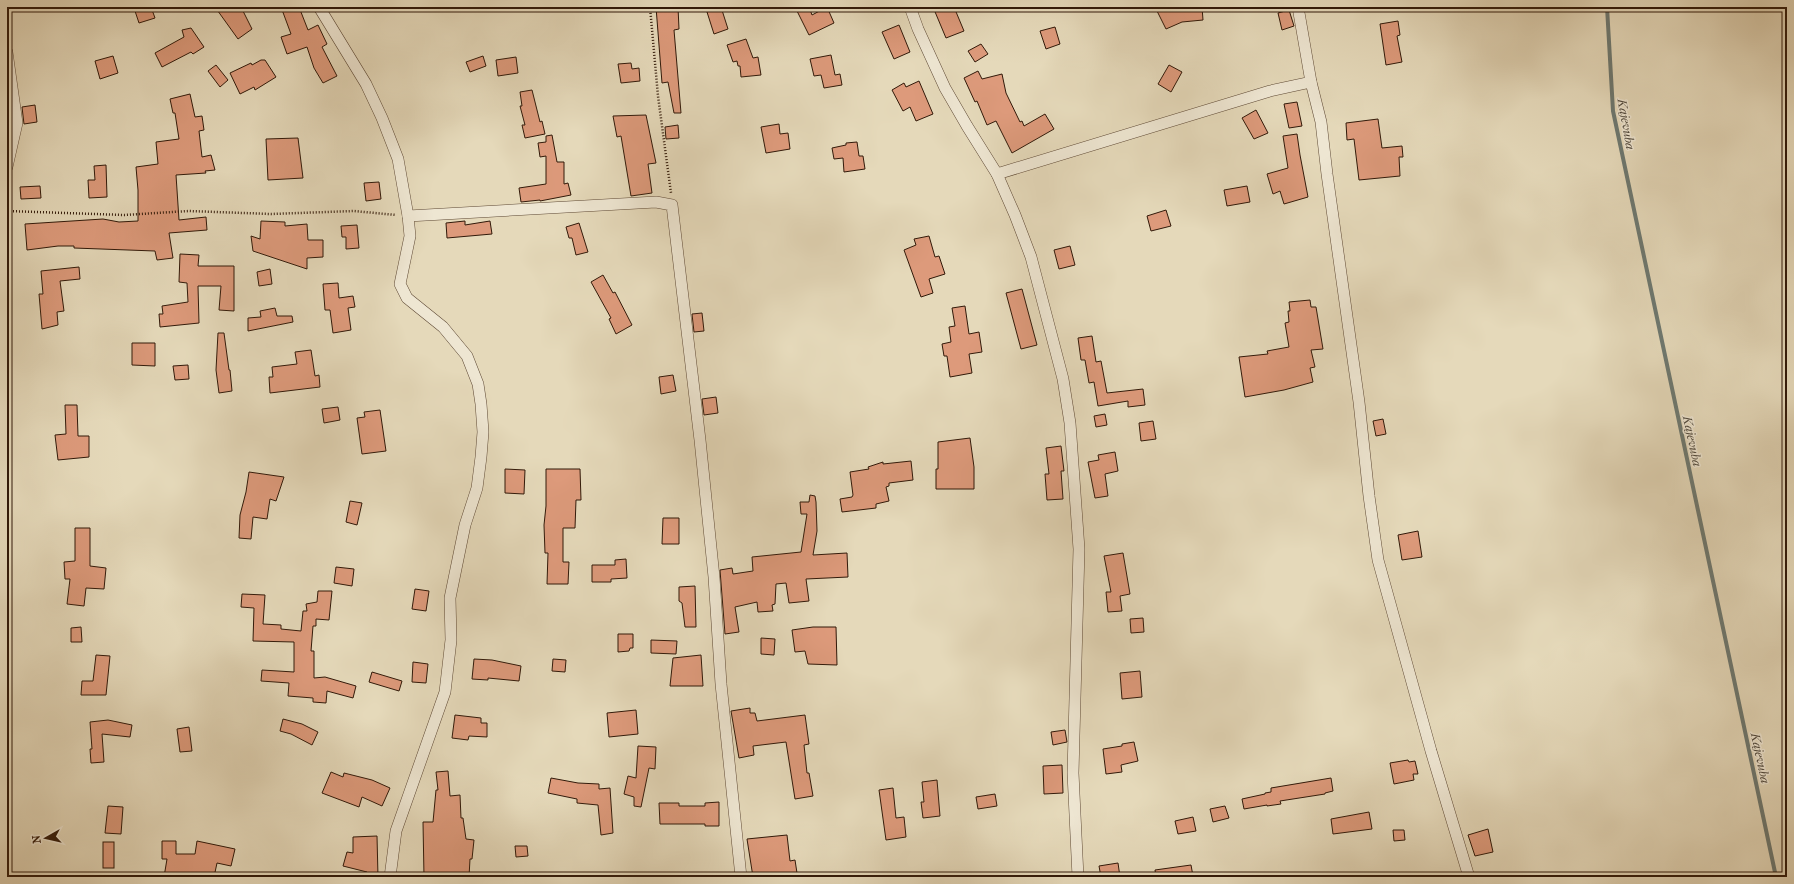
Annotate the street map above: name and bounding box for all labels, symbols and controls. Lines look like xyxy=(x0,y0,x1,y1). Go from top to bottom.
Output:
water label: Kajevuba xyxy=(1614,96,1638,151)
water label: Kajevuba xyxy=(1680,413,1705,468)
water label: Kajevuba xyxy=(1748,730,1773,785)
north arrow xyxy=(26,818,66,858)
text: N xyxy=(29,834,44,844)

